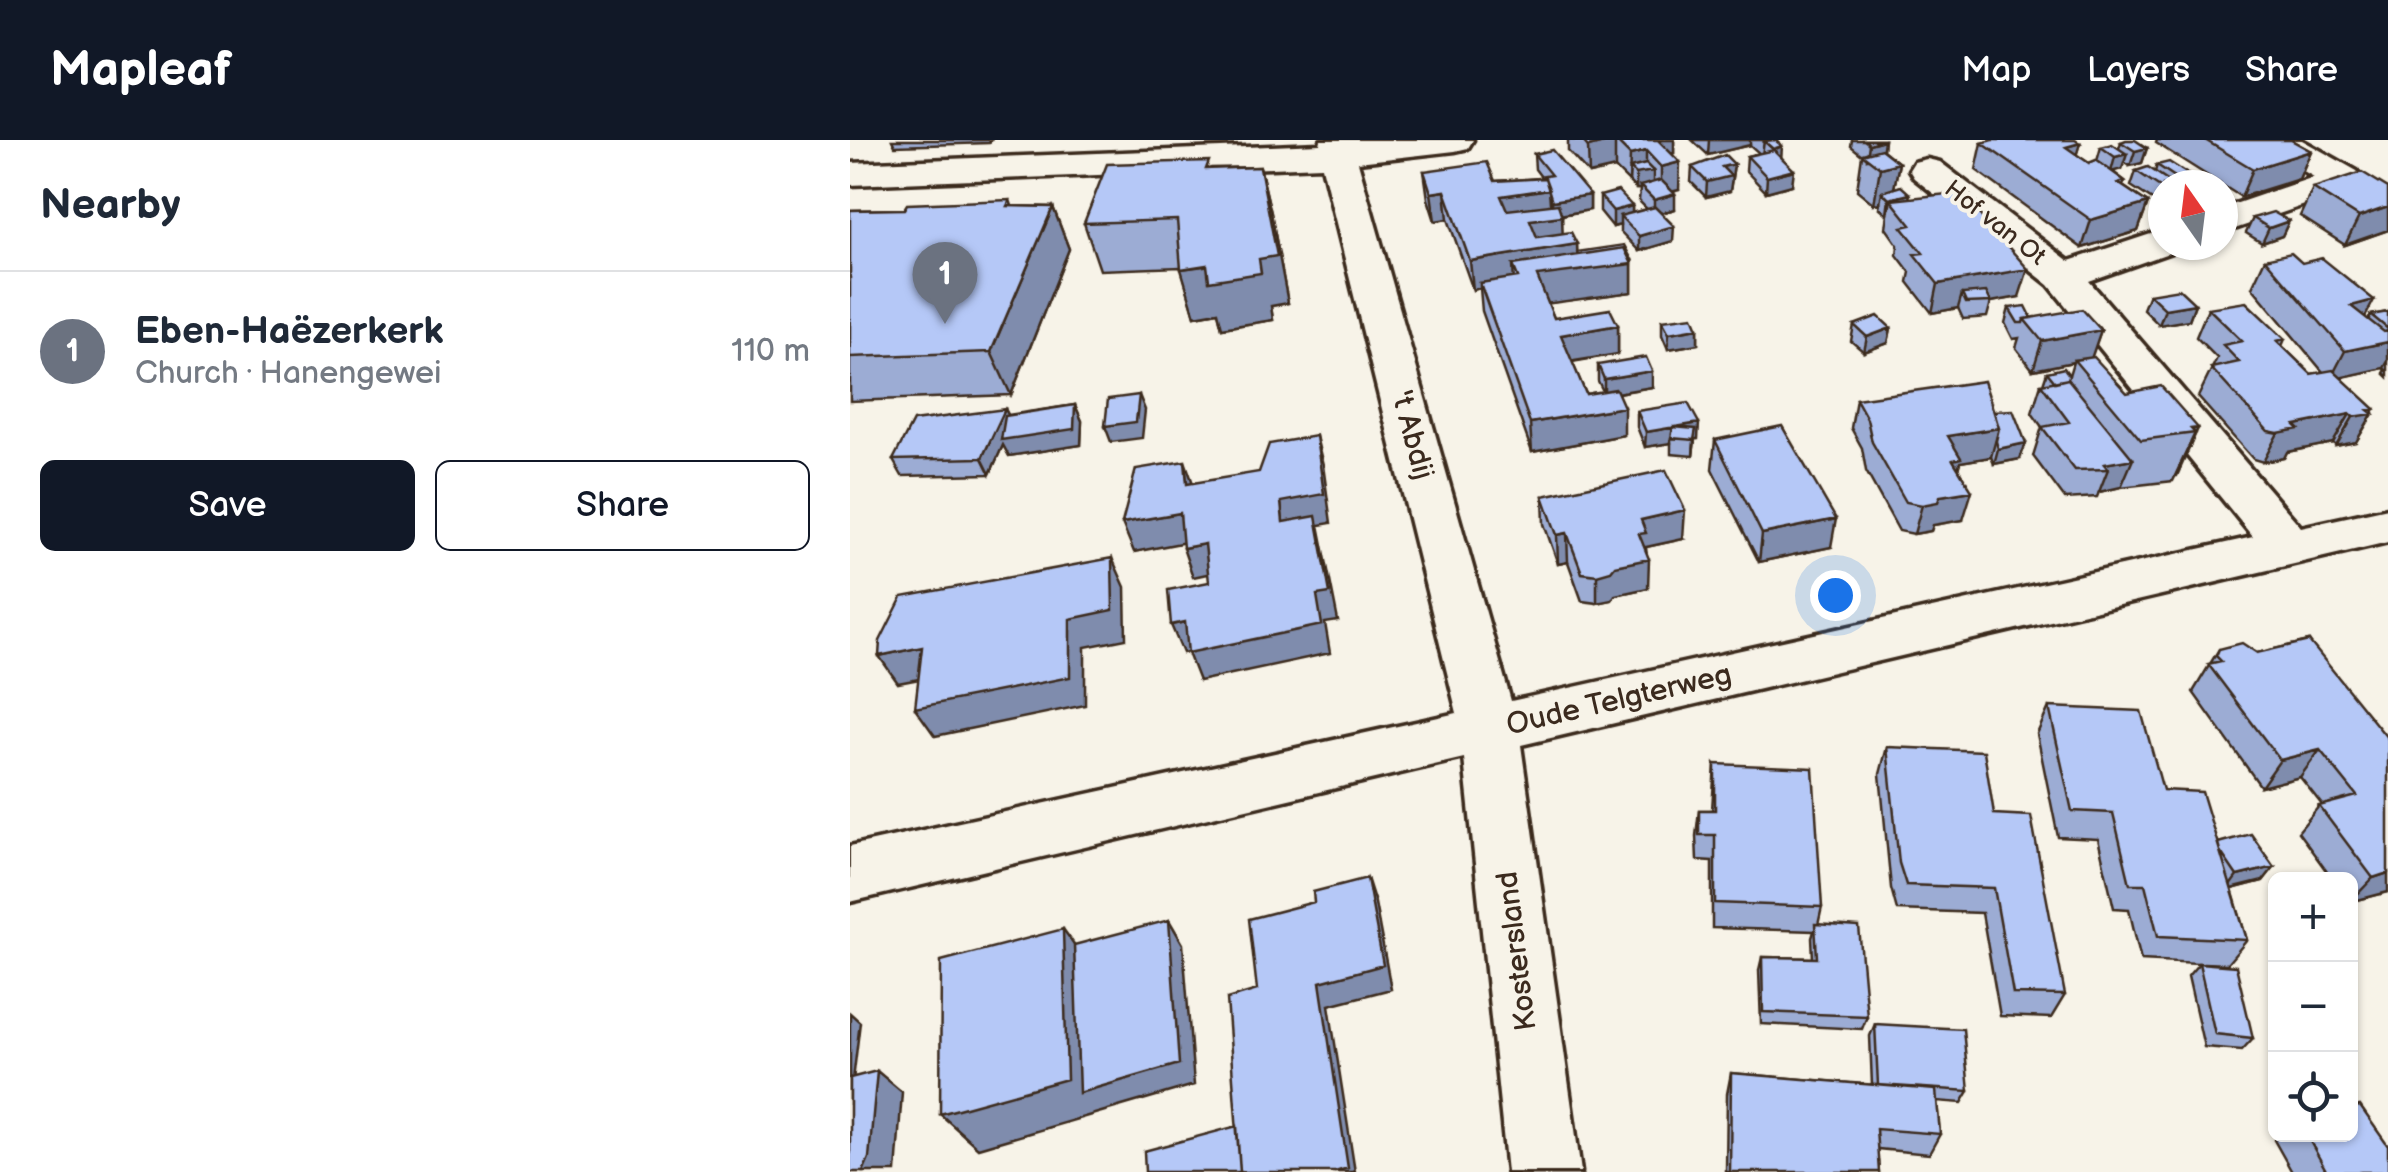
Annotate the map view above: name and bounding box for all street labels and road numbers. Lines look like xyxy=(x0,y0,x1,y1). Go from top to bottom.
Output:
street label: Hof van Ot xyxy=(1938,174,2052,272)
street label: 't Abdij xyxy=(1383,387,1441,483)
street label: Oude Telgterweg xyxy=(1503,657,1735,743)
street label: Kostersland xyxy=(1489,869,1545,1033)

